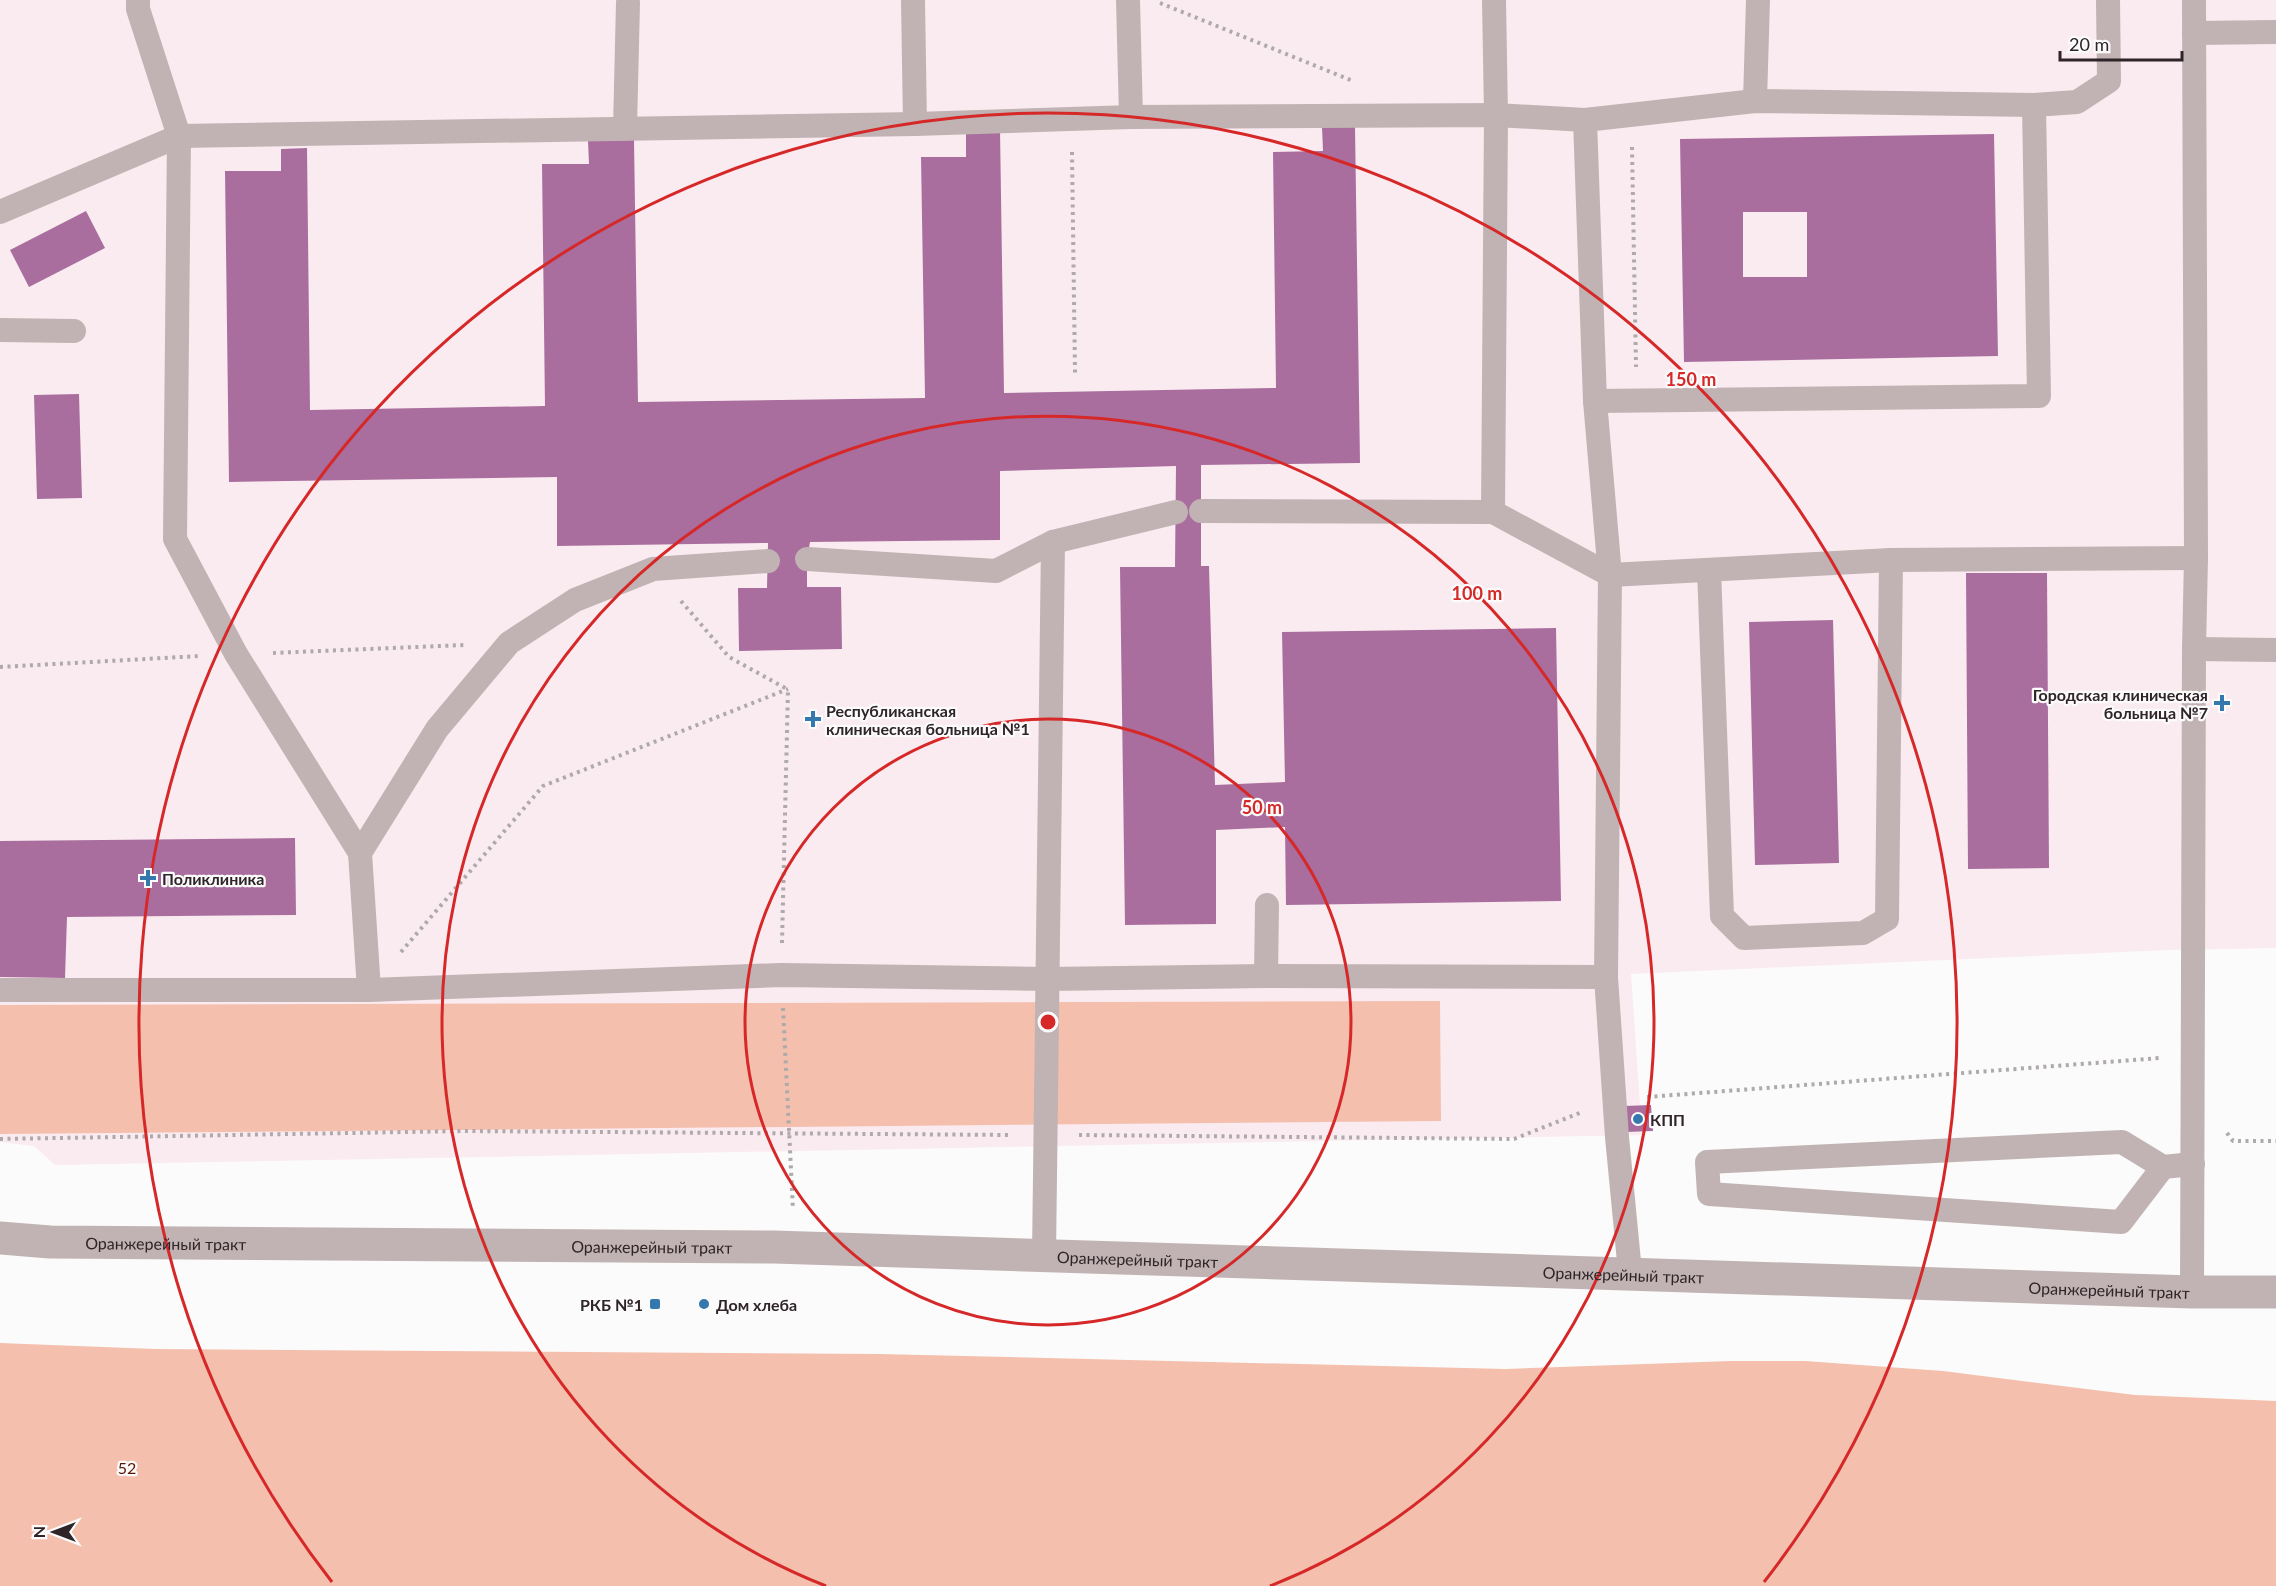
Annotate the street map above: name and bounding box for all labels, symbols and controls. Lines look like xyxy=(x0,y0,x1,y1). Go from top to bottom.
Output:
scale bar xyxy=(2060,24,2182,62)
text: 20 m xyxy=(2069,33,2109,55)
text: 150 m xyxy=(1666,368,1716,390)
text: 100 m xyxy=(1452,582,1502,604)
place label: Городская клиническая больница №7 xyxy=(2033,685,2208,722)
marker: Городская клиническая больница №7 xyxy=(2213,694,2231,712)
place label: Республиканская клиническая больница №1 xyxy=(826,701,1030,738)
marker: Республиканская клиническая больница №1 xyxy=(804,710,822,728)
text: 50 m xyxy=(1242,796,1282,818)
marker: Поликлиника xyxy=(139,869,157,887)
place label: Поликлиника xyxy=(162,869,264,888)
centre of rings xyxy=(1038,1012,1058,1032)
place label: КПП xyxy=(1650,1110,1685,1129)
marker: КПП xyxy=(1631,1112,1645,1126)
street label: Оранжерейный тракт xyxy=(85,1233,247,1253)
street label: Оранжерейный тракт xyxy=(571,1236,733,1256)
street label: Оранжерейный тракт xyxy=(1057,1246,1219,1271)
street label: Оранжерейный тракт xyxy=(1543,1262,1704,1286)
street label: Оранжерейный тракт xyxy=(2028,1277,2190,1301)
place label: РКБ №1 xyxy=(580,1295,643,1314)
place label: Дом хлеба xyxy=(716,1295,797,1314)
marker: РКБ №1 xyxy=(648,1297,662,1311)
marker: Дом хлеба xyxy=(697,1297,711,1311)
park label: 52 xyxy=(118,1458,136,1477)
north arrow xyxy=(24,1502,84,1562)
text: N xyxy=(29,1526,48,1538)

